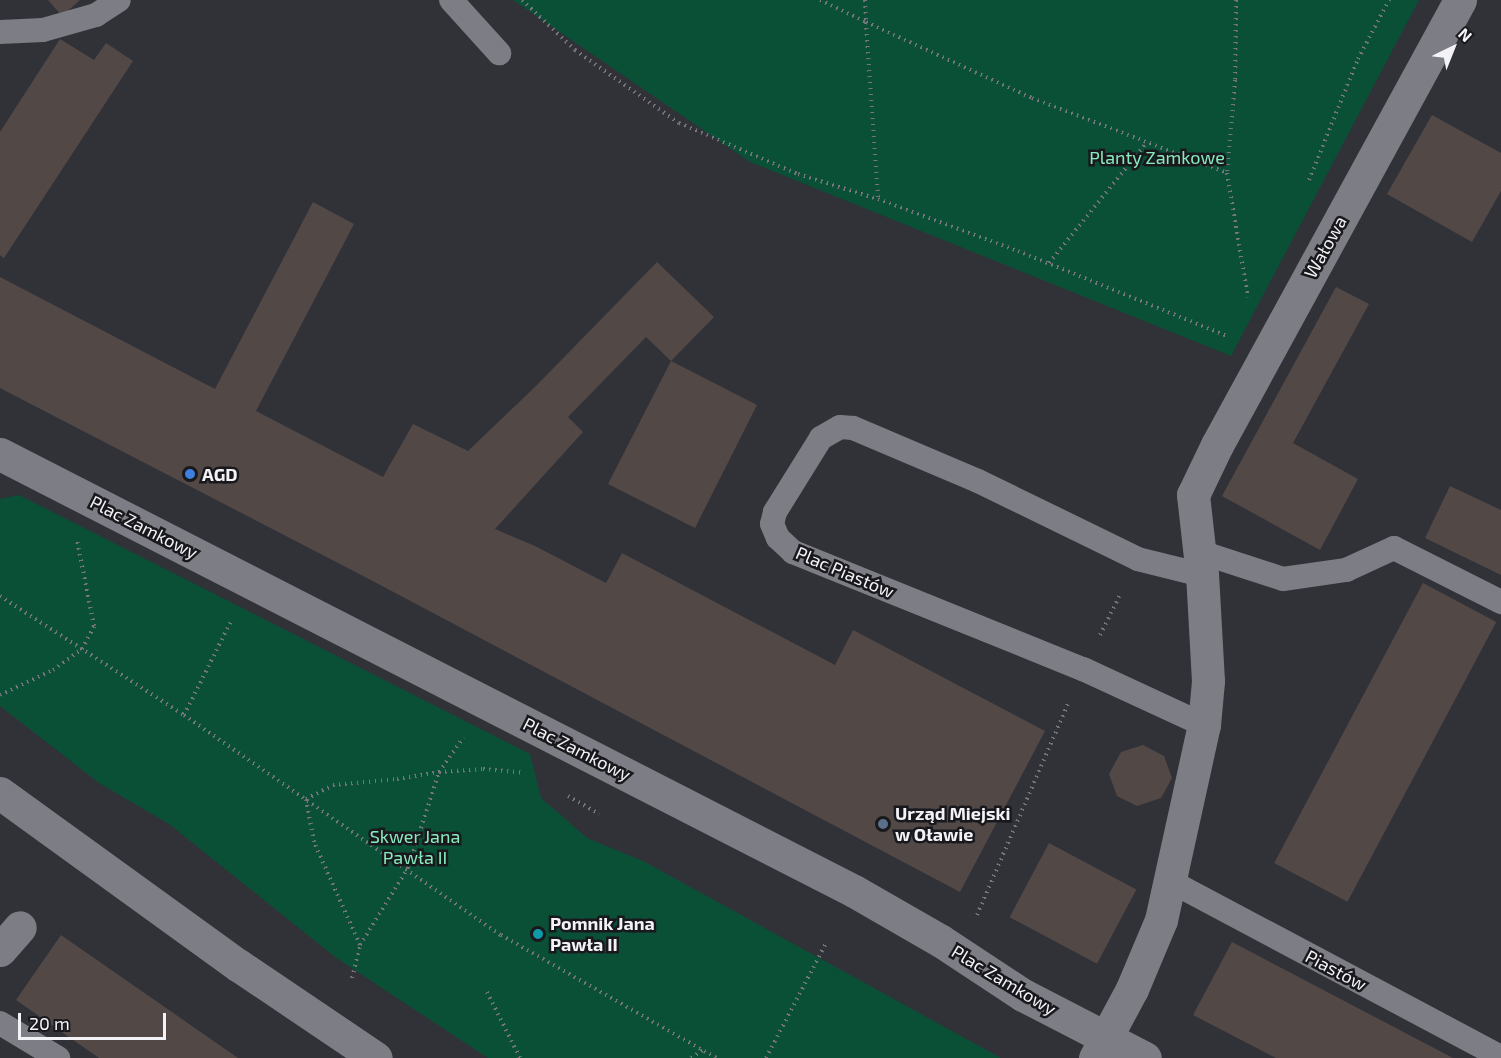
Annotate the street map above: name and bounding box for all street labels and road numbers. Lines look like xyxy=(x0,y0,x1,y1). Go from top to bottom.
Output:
street label: Wałowa xyxy=(1299,212,1351,282)
street label: Plac Zamkowy xyxy=(87,491,201,563)
street label: Plac Piastów xyxy=(793,542,897,602)
street label: Plac Zamkowy xyxy=(520,713,634,785)
street label: Plac Zamkowy xyxy=(948,940,1060,1020)
street label: Piastów xyxy=(1302,945,1370,995)

